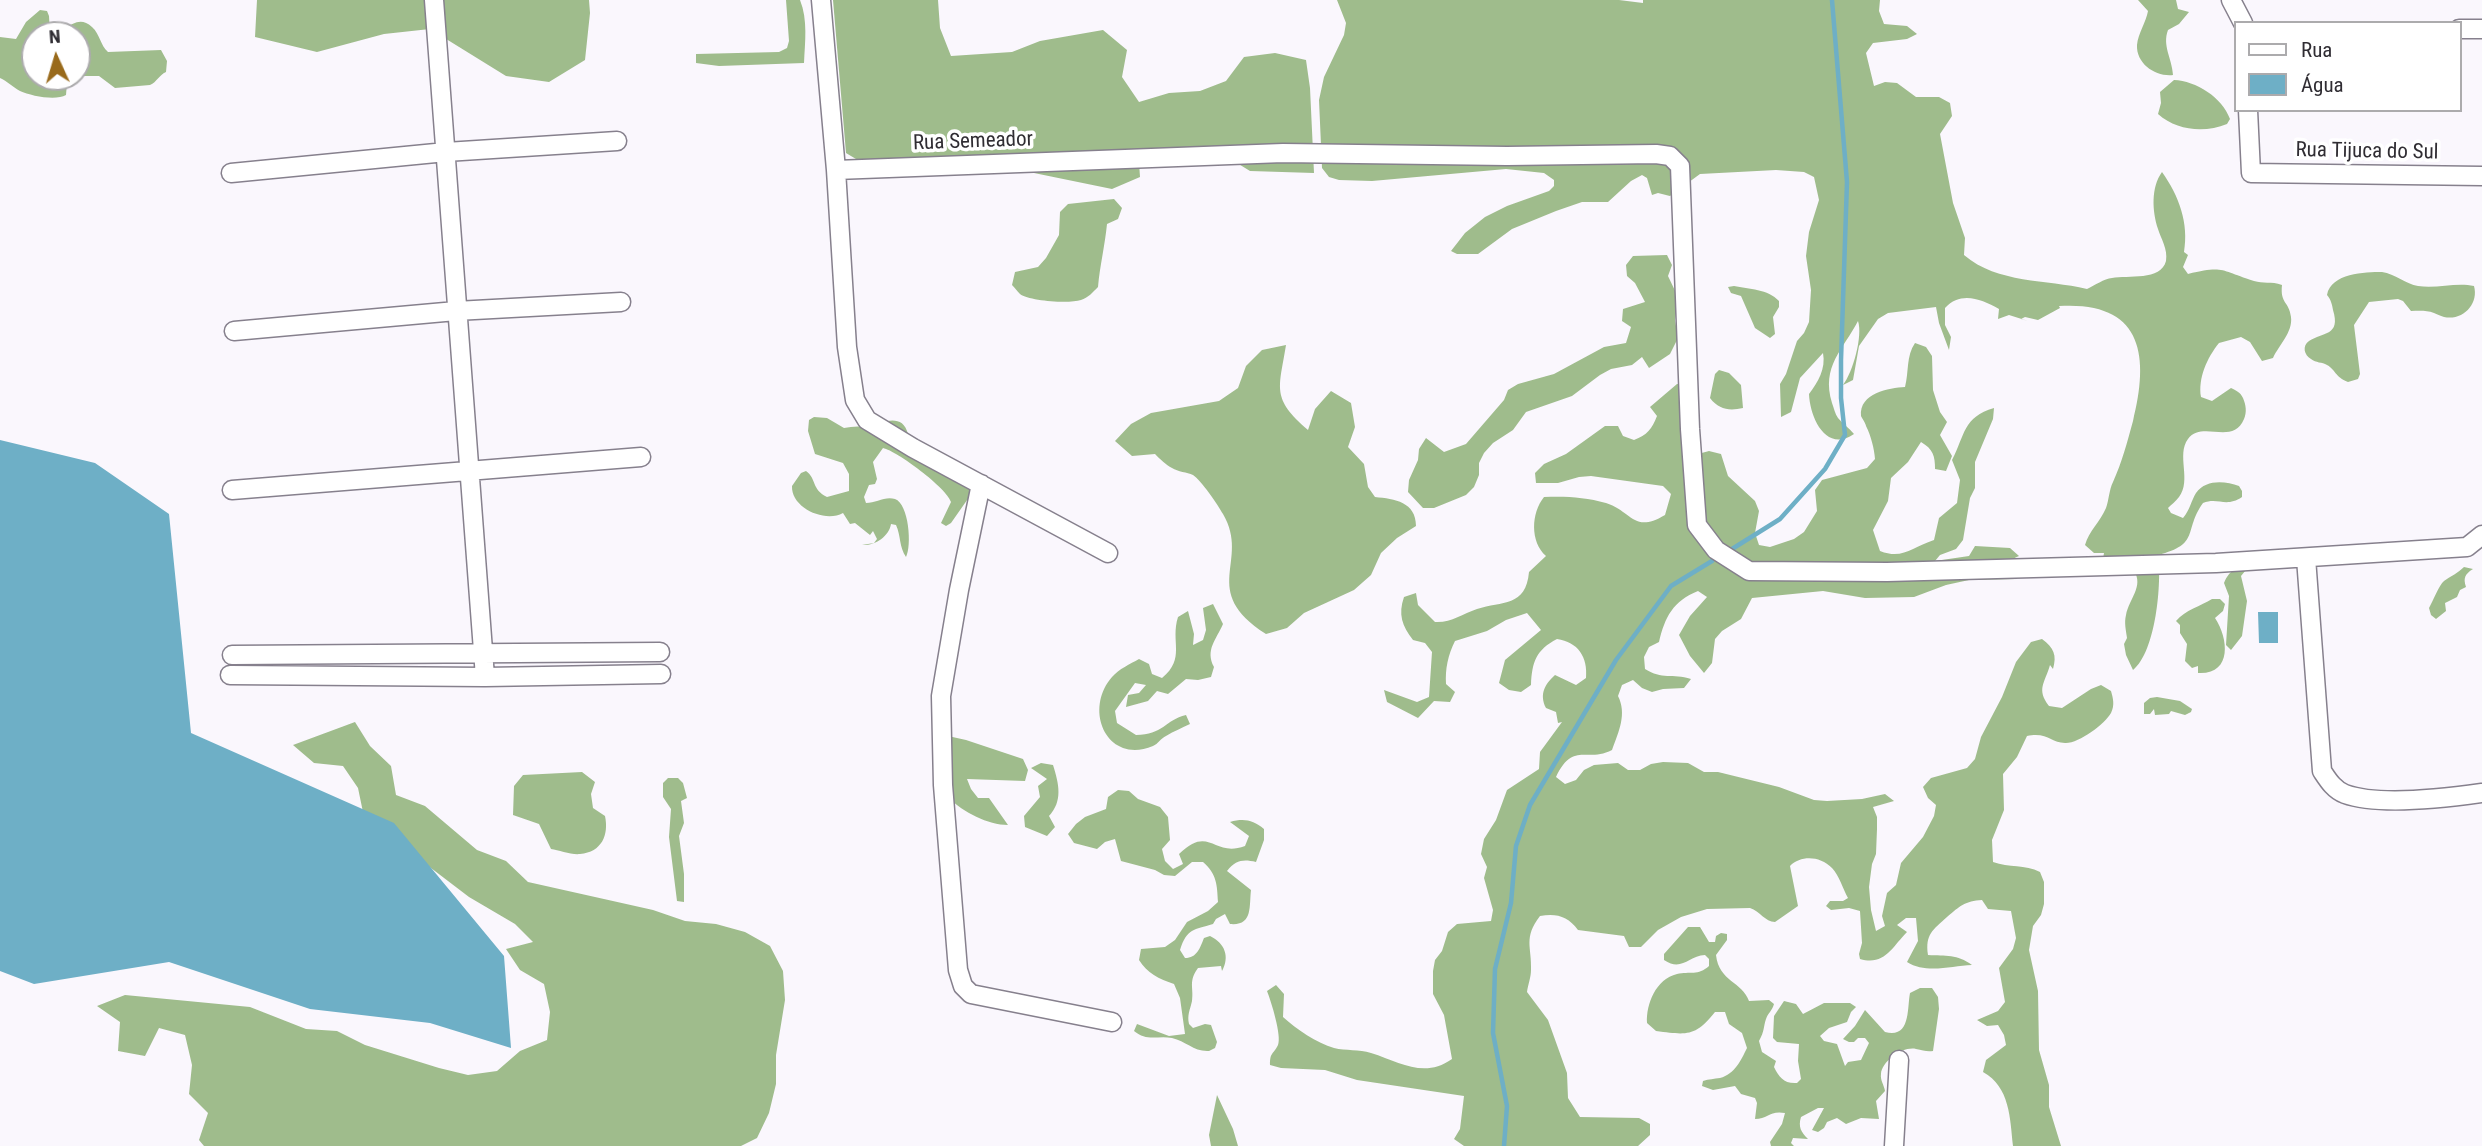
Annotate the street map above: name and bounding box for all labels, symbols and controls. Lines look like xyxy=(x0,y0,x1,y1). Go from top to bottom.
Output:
north arrow xyxy=(21,21,91,91)
legend xyxy=(2234,21,2461,112)
text: N xyxy=(48,25,61,48)
text: Rua xyxy=(2301,38,2332,62)
text: Água xyxy=(2301,73,2344,97)
street label: Rua Semeador xyxy=(913,127,1033,157)
street label: Rua Tijuca do Sul xyxy=(2295,138,2439,166)

